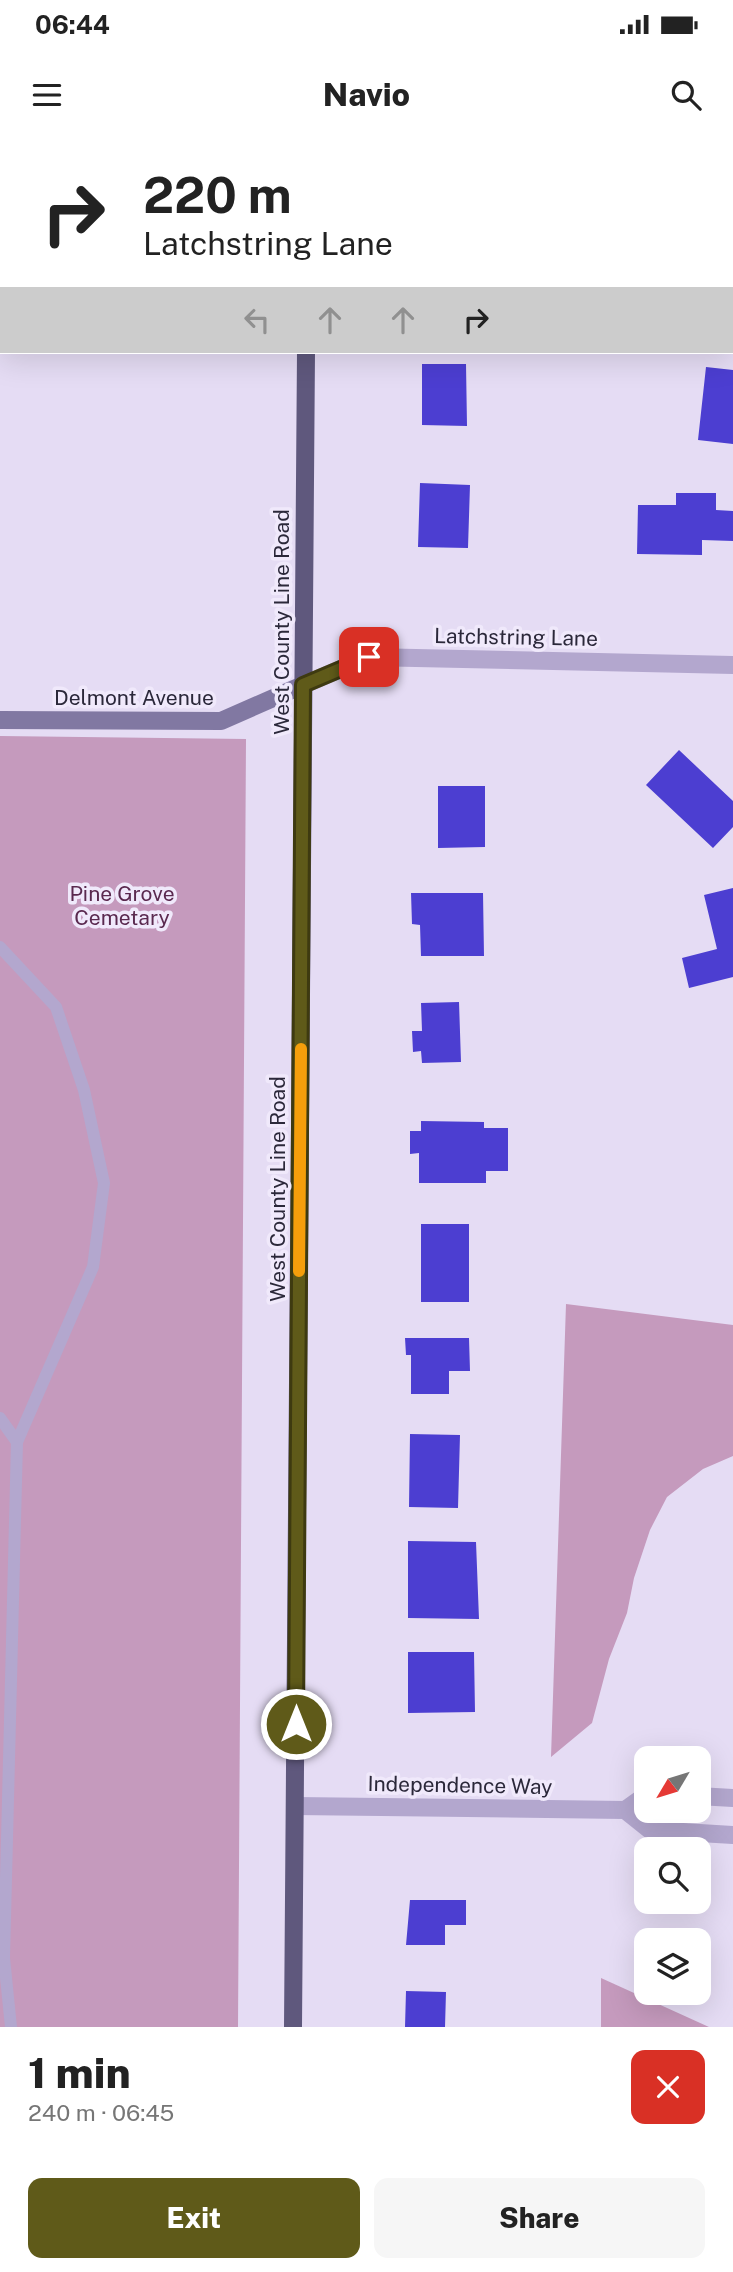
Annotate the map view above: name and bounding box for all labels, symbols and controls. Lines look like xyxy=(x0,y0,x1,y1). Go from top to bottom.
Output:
text: 06:44 xyxy=(35,9,110,40)
icon: menu xyxy=(28,76,66,114)
text: Navio xyxy=(323,76,410,113)
icon: search xyxy=(667,76,705,114)
text: 220 m xyxy=(143,166,292,224)
icon: right xyxy=(28,168,119,259)
text: Latchstring Lane xyxy=(143,225,393,262)
icon: left xyxy=(238,301,276,339)
icon: ahead xyxy=(311,301,349,339)
icon: ahead xyxy=(384,301,422,339)
icon: right xyxy=(457,301,495,339)
street label: West County Line Road xyxy=(269,509,294,735)
street label: Latchstring Lane xyxy=(434,623,598,651)
pin xyxy=(339,627,399,687)
icon: arrive xyxy=(350,638,388,676)
street label: Delmont Avenue xyxy=(54,685,214,710)
park label: Pine Grove Cemetary xyxy=(69,881,175,930)
street label: West County Line Road xyxy=(265,1076,290,1302)
position arrow xyxy=(259,1687,333,1761)
north arrow xyxy=(634,1746,710,1824)
map controls xyxy=(634,1746,711,2005)
street label: Independence Way xyxy=(367,1771,553,1799)
button: search xyxy=(634,1837,711,1914)
button: layers xyxy=(634,1928,711,2005)
text: 1 min xyxy=(28,2048,131,2097)
button: close xyxy=(631,2050,705,2124)
text: 240 m · 06:45 xyxy=(28,2099,174,2126)
button: Exit xyxy=(28,2178,360,2258)
button: Share xyxy=(374,2178,705,2258)

